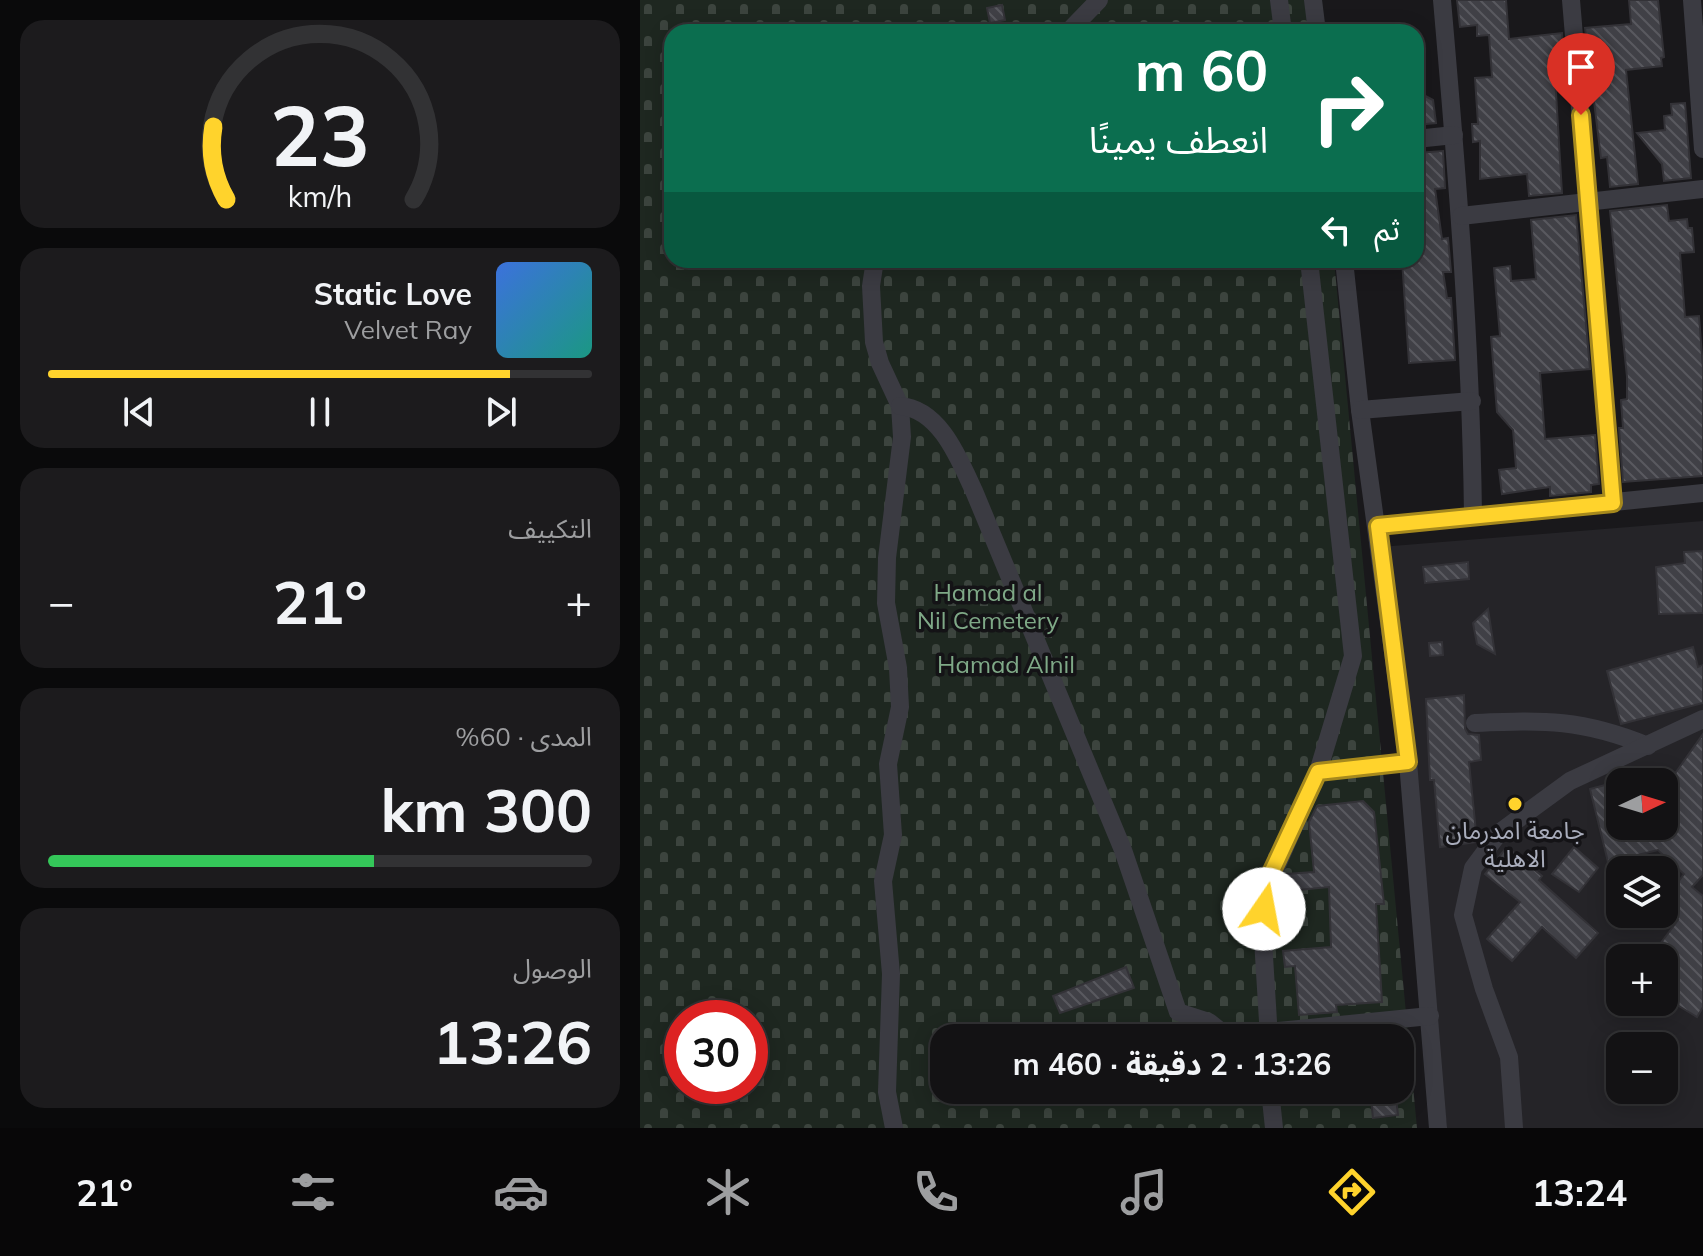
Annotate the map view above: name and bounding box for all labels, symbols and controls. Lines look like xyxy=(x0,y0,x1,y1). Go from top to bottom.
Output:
pin xyxy=(1547,33,1615,115)
text: 60 m xyxy=(1135,35,1268,105)
icon: arrive xyxy=(1559,45,1603,89)
icon: right xyxy=(1296,56,1400,160)
text: 23 xyxy=(270,82,370,187)
text: انعطف يمينًا xyxy=(1089,117,1268,162)
text: km/h xyxy=(288,178,352,214)
icon: left xyxy=(1314,208,1358,252)
text: ثم xyxy=(1374,210,1400,248)
text: Static Love xyxy=(314,275,472,313)
text: Velvet Ray xyxy=(344,313,472,346)
icon: previous xyxy=(117,390,161,434)
icon: pause xyxy=(298,390,342,434)
icon: next xyxy=(479,390,523,434)
text: التكييف xyxy=(508,512,592,545)
text: 21° xyxy=(273,564,367,639)
text: − xyxy=(48,574,74,629)
text: + xyxy=(566,574,592,629)
park label: Hamad al Nil Cemetery xyxy=(917,577,1059,635)
park label: Hamad Alnil xyxy=(937,649,1075,679)
text: المدى · 60% xyxy=(455,720,592,753)
north arrow xyxy=(1606,768,1678,840)
map controls xyxy=(1606,768,1678,1104)
text: 300 km xyxy=(380,772,592,847)
marker: جامعة امدرمان الاهلية xyxy=(1506,795,1524,813)
place label: جامعة امدرمان الاهلية xyxy=(1445,815,1585,873)
button: layers xyxy=(1606,856,1678,928)
position arrow xyxy=(1222,867,1306,951)
button: + xyxy=(1606,944,1678,1016)
text: الوصول xyxy=(513,952,592,985)
speed limit sign: 30 xyxy=(664,1000,768,1104)
text: 13:26 xyxy=(433,1004,592,1079)
button: − xyxy=(1606,1032,1678,1104)
text: 13:26 · 2 دقيقة · 460 m xyxy=(1013,1045,1331,1083)
icon: filters xyxy=(285,1164,341,1220)
icon: car xyxy=(493,1164,549,1220)
icon: climate xyxy=(700,1164,756,1220)
icon: phone xyxy=(908,1164,964,1220)
icon: music xyxy=(1116,1164,1172,1220)
icon: directions xyxy=(1324,1164,1380,1220)
text: 21° xyxy=(76,1170,133,1215)
text: 13:24 xyxy=(1532,1170,1627,1215)

